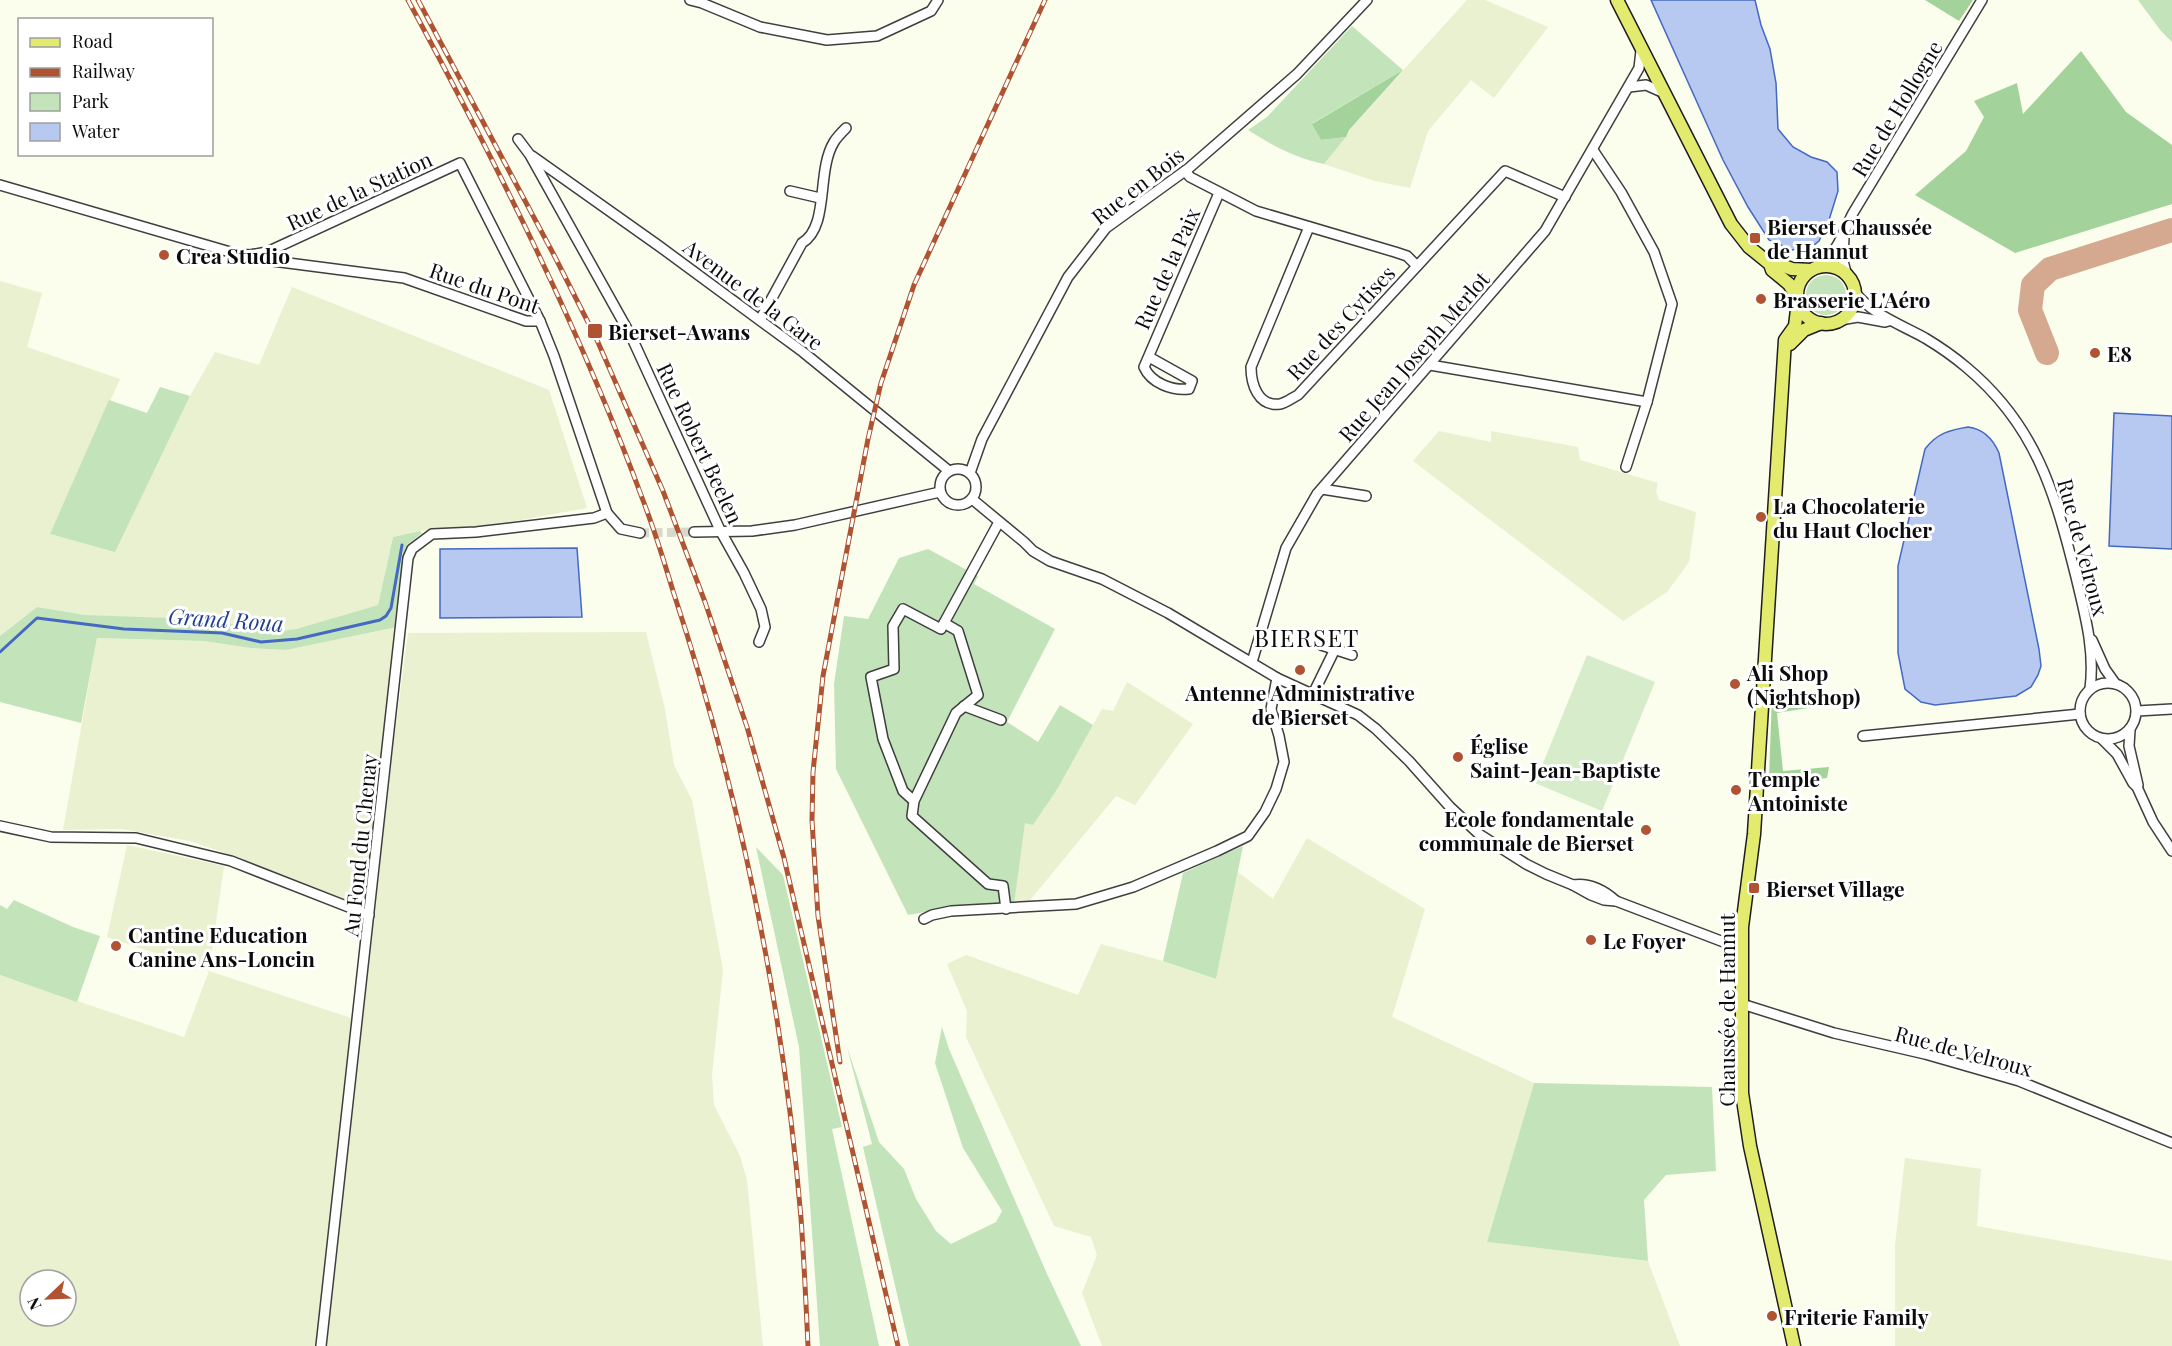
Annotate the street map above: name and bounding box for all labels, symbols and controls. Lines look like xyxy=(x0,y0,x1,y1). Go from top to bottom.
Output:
legend xyxy=(18,18,213,156)
text: Road xyxy=(72,29,113,53)
street label: Rue de Hollogne xyxy=(1844,35,1948,181)
text: Railway xyxy=(72,59,135,83)
text: Park xyxy=(72,89,109,113)
text: Water xyxy=(71,119,120,143)
street label: Rue en Bois xyxy=(1085,140,1189,230)
street label: Rue de la Station xyxy=(282,144,437,236)
street label: Rue de la Paix xyxy=(1127,203,1205,333)
place label: Bierset Chaussée de Hannut xyxy=(1767,212,1932,264)
marker: Bierset Chaussée de Hannut xyxy=(1748,231,1762,245)
street label: Avenue de la Gare xyxy=(678,232,830,356)
place label: Crea Studio xyxy=(176,241,290,269)
marker: Crea Studio xyxy=(157,248,171,262)
street label: Rue du Pont xyxy=(426,255,544,319)
street label: Rue des Cytises xyxy=(1280,259,1400,385)
street label: Rue Jean Joseph Merlot xyxy=(1331,265,1495,447)
place label: Brasserie L'Aéro xyxy=(1773,285,1931,313)
marker: Brasserie L'Aéro xyxy=(1754,292,1768,306)
place label: Bierset-Awans xyxy=(608,317,750,345)
marker: Bierset-Awans xyxy=(586,322,604,340)
place label: E8 xyxy=(2107,339,2132,367)
marker: E8 xyxy=(2088,346,2102,360)
street label: Rue Robert Beelen xyxy=(652,358,751,528)
street label: Rue de Velroux xyxy=(2052,475,2116,619)
place label: La Chocolaterie du Haut Clocher xyxy=(1773,491,1932,543)
marker: La Chocolaterie du Haut Clocher xyxy=(1754,510,1768,524)
water label: Grand Roua xyxy=(167,600,285,638)
district label: BIERSET xyxy=(1254,621,1360,653)
place label: Ali Shop (Nightshop) xyxy=(1746,658,1860,710)
marker: Antenne Administrative de Bierset xyxy=(1293,663,1307,677)
marker: Ali Shop (Nightshop) xyxy=(1728,677,1742,691)
place label: Antenne Administrative de Bierset xyxy=(1184,678,1415,730)
place label: Église Saint-Jean-Baptiste xyxy=(1470,731,1661,783)
marker: Église Saint-Jean-Baptiste xyxy=(1451,750,1465,764)
street label: Au Fond du Chenay xyxy=(335,752,383,939)
place label: Temple Antoiniste xyxy=(1747,764,1848,816)
marker: Temple Antoiniste xyxy=(1729,783,1743,797)
place label: Ecole fondamentale communale de Bierset xyxy=(1419,804,1635,856)
marker: Ecole fondamentale communale de Bierset xyxy=(1639,823,1653,837)
place label: Bierset Village xyxy=(1766,874,1905,902)
marker: Bierset Village xyxy=(1747,881,1761,895)
street label: Chaussée de Hannut xyxy=(1712,913,1740,1107)
place label: Cantine Education Canine Ans-Loncin xyxy=(128,920,315,972)
place label: Le Foyer xyxy=(1603,926,1686,954)
marker: Le Foyer xyxy=(1584,933,1598,947)
marker: Cantine Education Canine Ans-Loncin xyxy=(109,939,123,953)
street label: Rue de Velroux xyxy=(1892,1018,2036,1082)
north arrow xyxy=(18,1268,78,1328)
text: N xyxy=(22,1294,46,1313)
place label: Friterie Family xyxy=(1784,1302,1929,1330)
marker: Friterie Family xyxy=(1765,1309,1779,1323)

